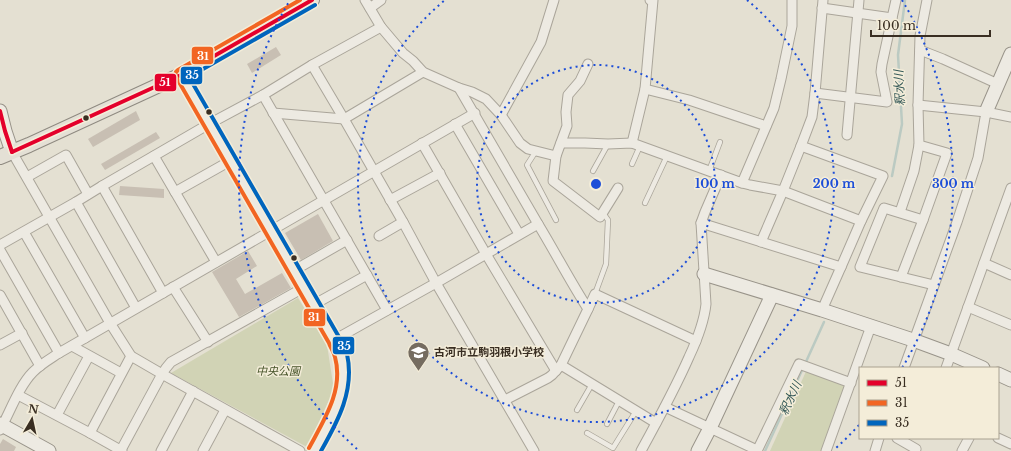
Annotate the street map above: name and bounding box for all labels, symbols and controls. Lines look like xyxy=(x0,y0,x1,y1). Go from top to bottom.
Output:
scale bar xyxy=(871,12,990,38)
text: 100 m xyxy=(877,18,916,33)
line badge: 31 xyxy=(191,46,214,65)
text: 31 xyxy=(197,49,209,63)
line badge: 35 xyxy=(180,66,203,85)
text: 35 xyxy=(185,68,199,82)
water label: 釈水川 xyxy=(890,68,907,106)
line badge: 51 xyxy=(154,73,177,92)
text: 51 xyxy=(159,75,171,89)
unlabelled marker xyxy=(204,107,214,117)
unlabelled marker xyxy=(81,113,91,123)
text: 100 m xyxy=(695,176,736,191)
text: 200 m xyxy=(813,176,856,191)
text: 300 m xyxy=(932,176,975,191)
centre of rings xyxy=(589,177,603,191)
unlabelled marker xyxy=(289,253,299,263)
line badge: 31 xyxy=(303,308,326,327)
text: 31 xyxy=(308,310,320,324)
line badge: 35 xyxy=(332,336,355,355)
text: 35 xyxy=(337,339,351,353)
school or university icon: 古河市立駒羽根小学校 xyxy=(405,339,431,372)
place label: 古河市立駒羽根小学校 xyxy=(434,345,544,359)
park label: 中央公園 xyxy=(256,364,302,378)
legend xyxy=(859,367,999,439)
text: 51 xyxy=(895,375,907,390)
water label: 釈水川 xyxy=(776,377,805,417)
text: 31 xyxy=(895,395,908,410)
north arrow xyxy=(12,399,52,439)
text: N xyxy=(27,401,40,417)
text: 35 xyxy=(895,415,909,430)

